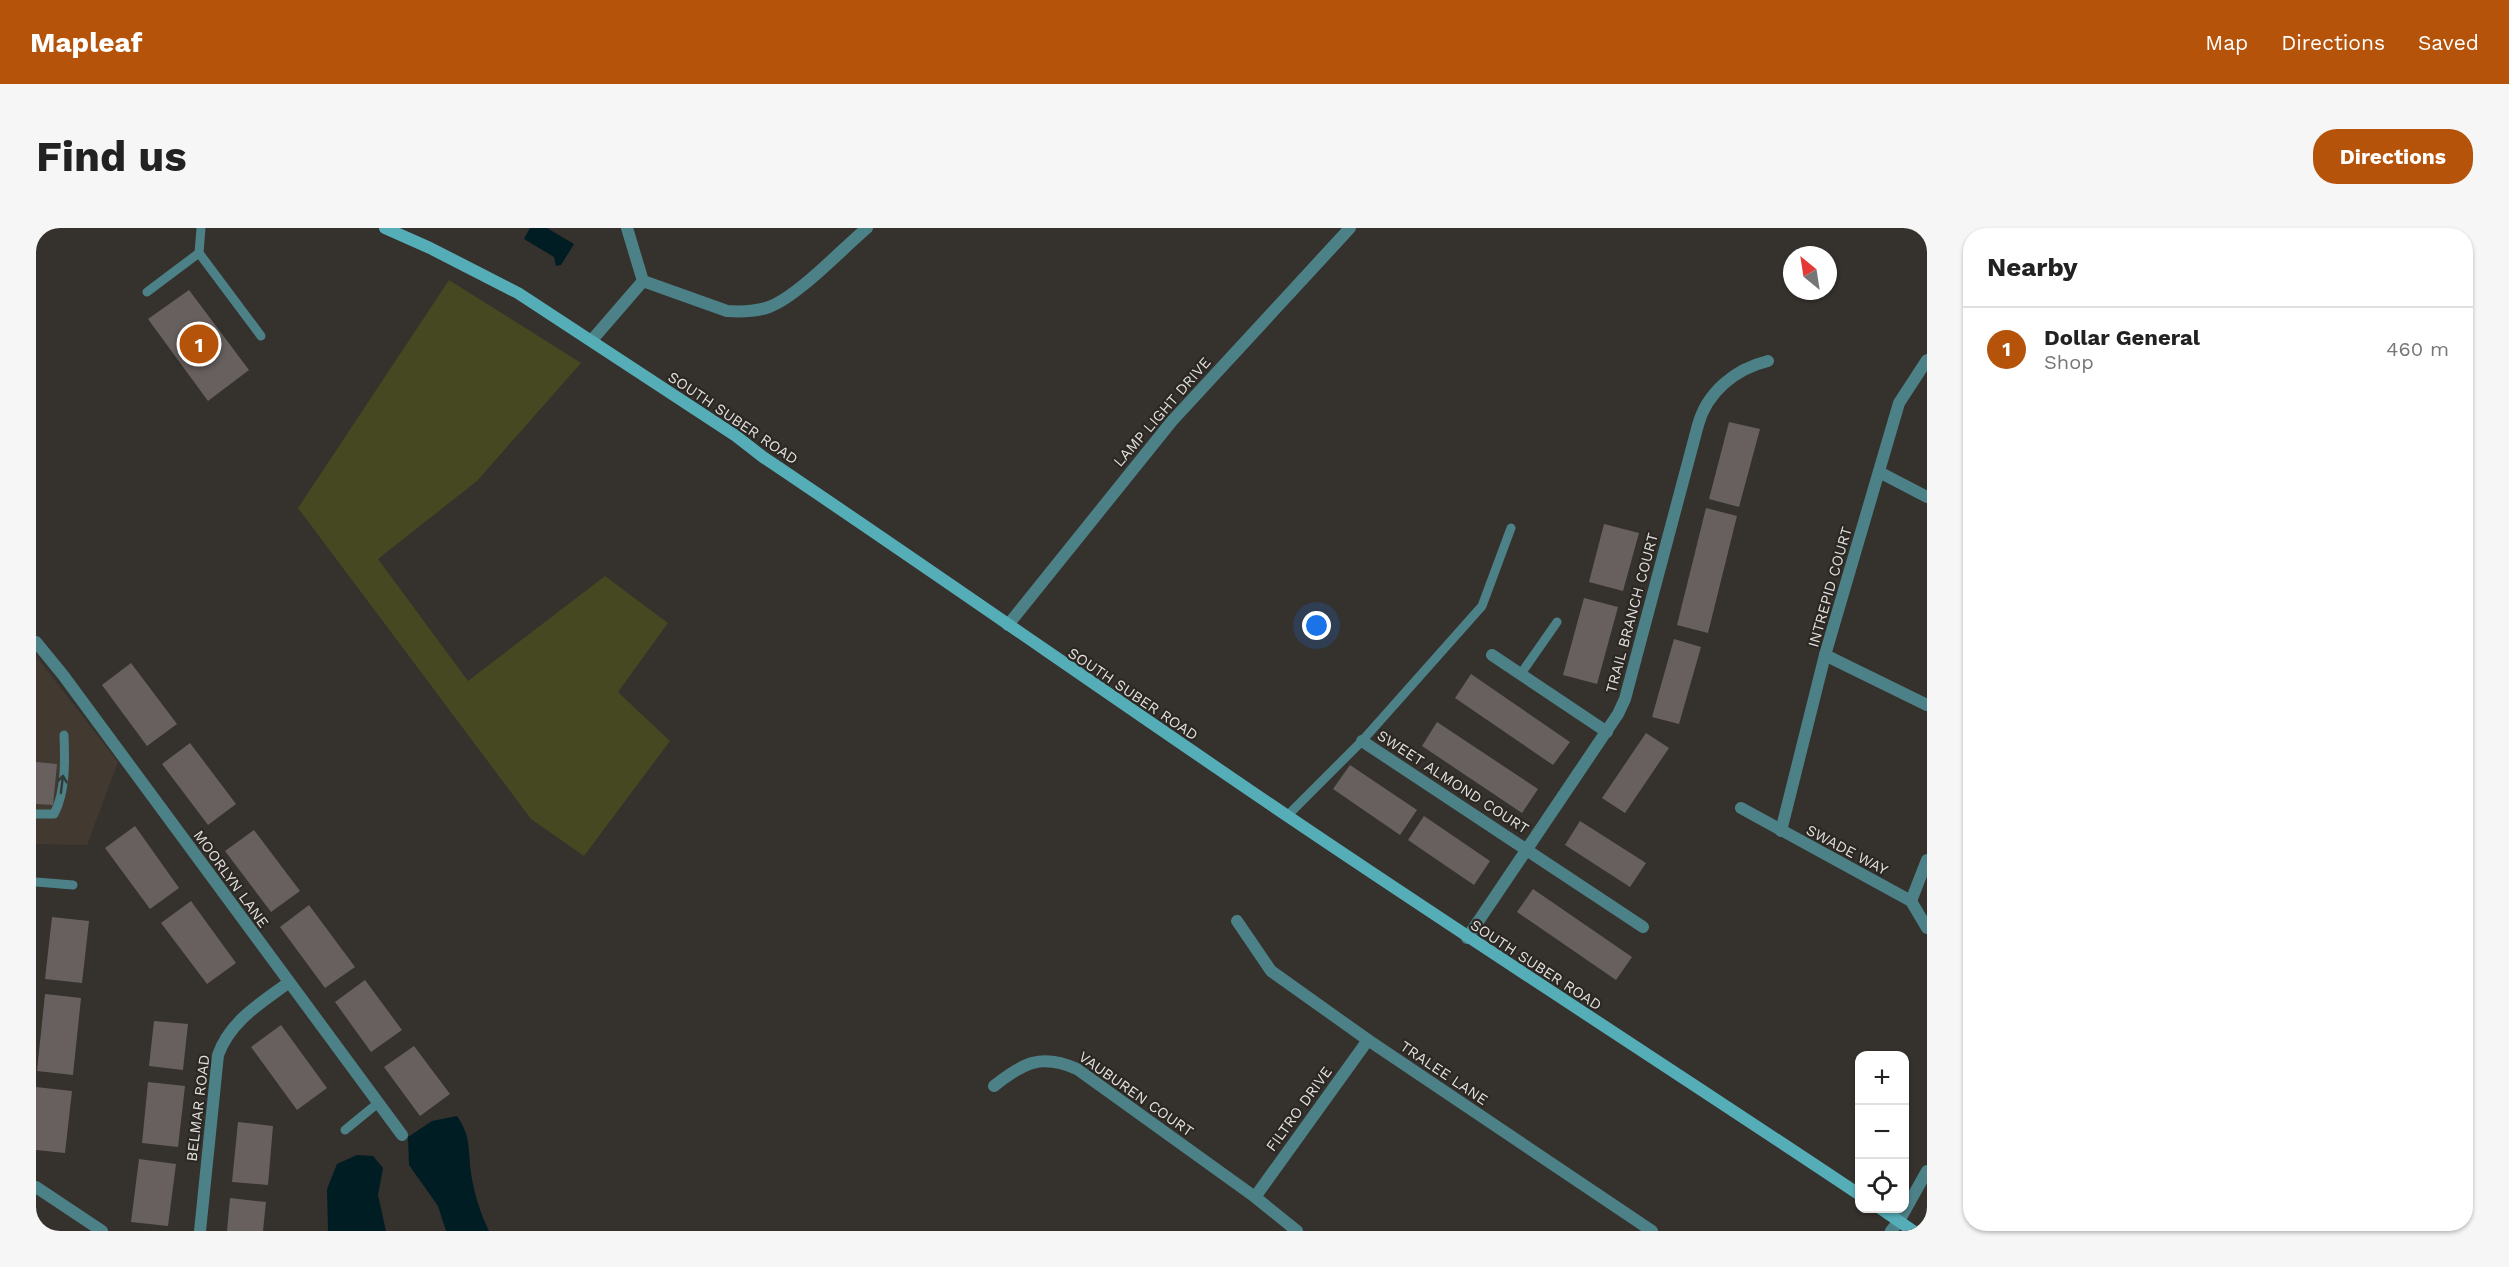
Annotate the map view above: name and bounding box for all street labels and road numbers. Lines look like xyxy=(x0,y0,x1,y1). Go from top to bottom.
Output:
street label: LAMP LIGHT DRIVE xyxy=(1110,354,1214,470)
street label: SOUTH SUBER ROAD xyxy=(665,368,801,468)
street label: INTREPID COURT xyxy=(1804,525,1856,649)
street label: TRAIL BRANCH COURT xyxy=(1602,531,1662,695)
street label: SOUTH SUBER ROAD xyxy=(1065,644,1201,744)
street label: SWEET ALMOND COURT xyxy=(1374,726,1532,838)
street label: SWADE WAY xyxy=(1803,821,1891,879)
street label: MOORLYN LANE xyxy=(190,827,272,931)
street label: SOUTH SUBER ROAD xyxy=(1467,916,1605,1014)
street label: TRALEE LANE xyxy=(1397,1037,1491,1109)
street label: VAUBUREN COURT xyxy=(1075,1048,1197,1140)
street label: BELMAR ROAD xyxy=(183,1053,213,1163)
street label: FILTRO DRIVE xyxy=(1262,1063,1336,1155)

